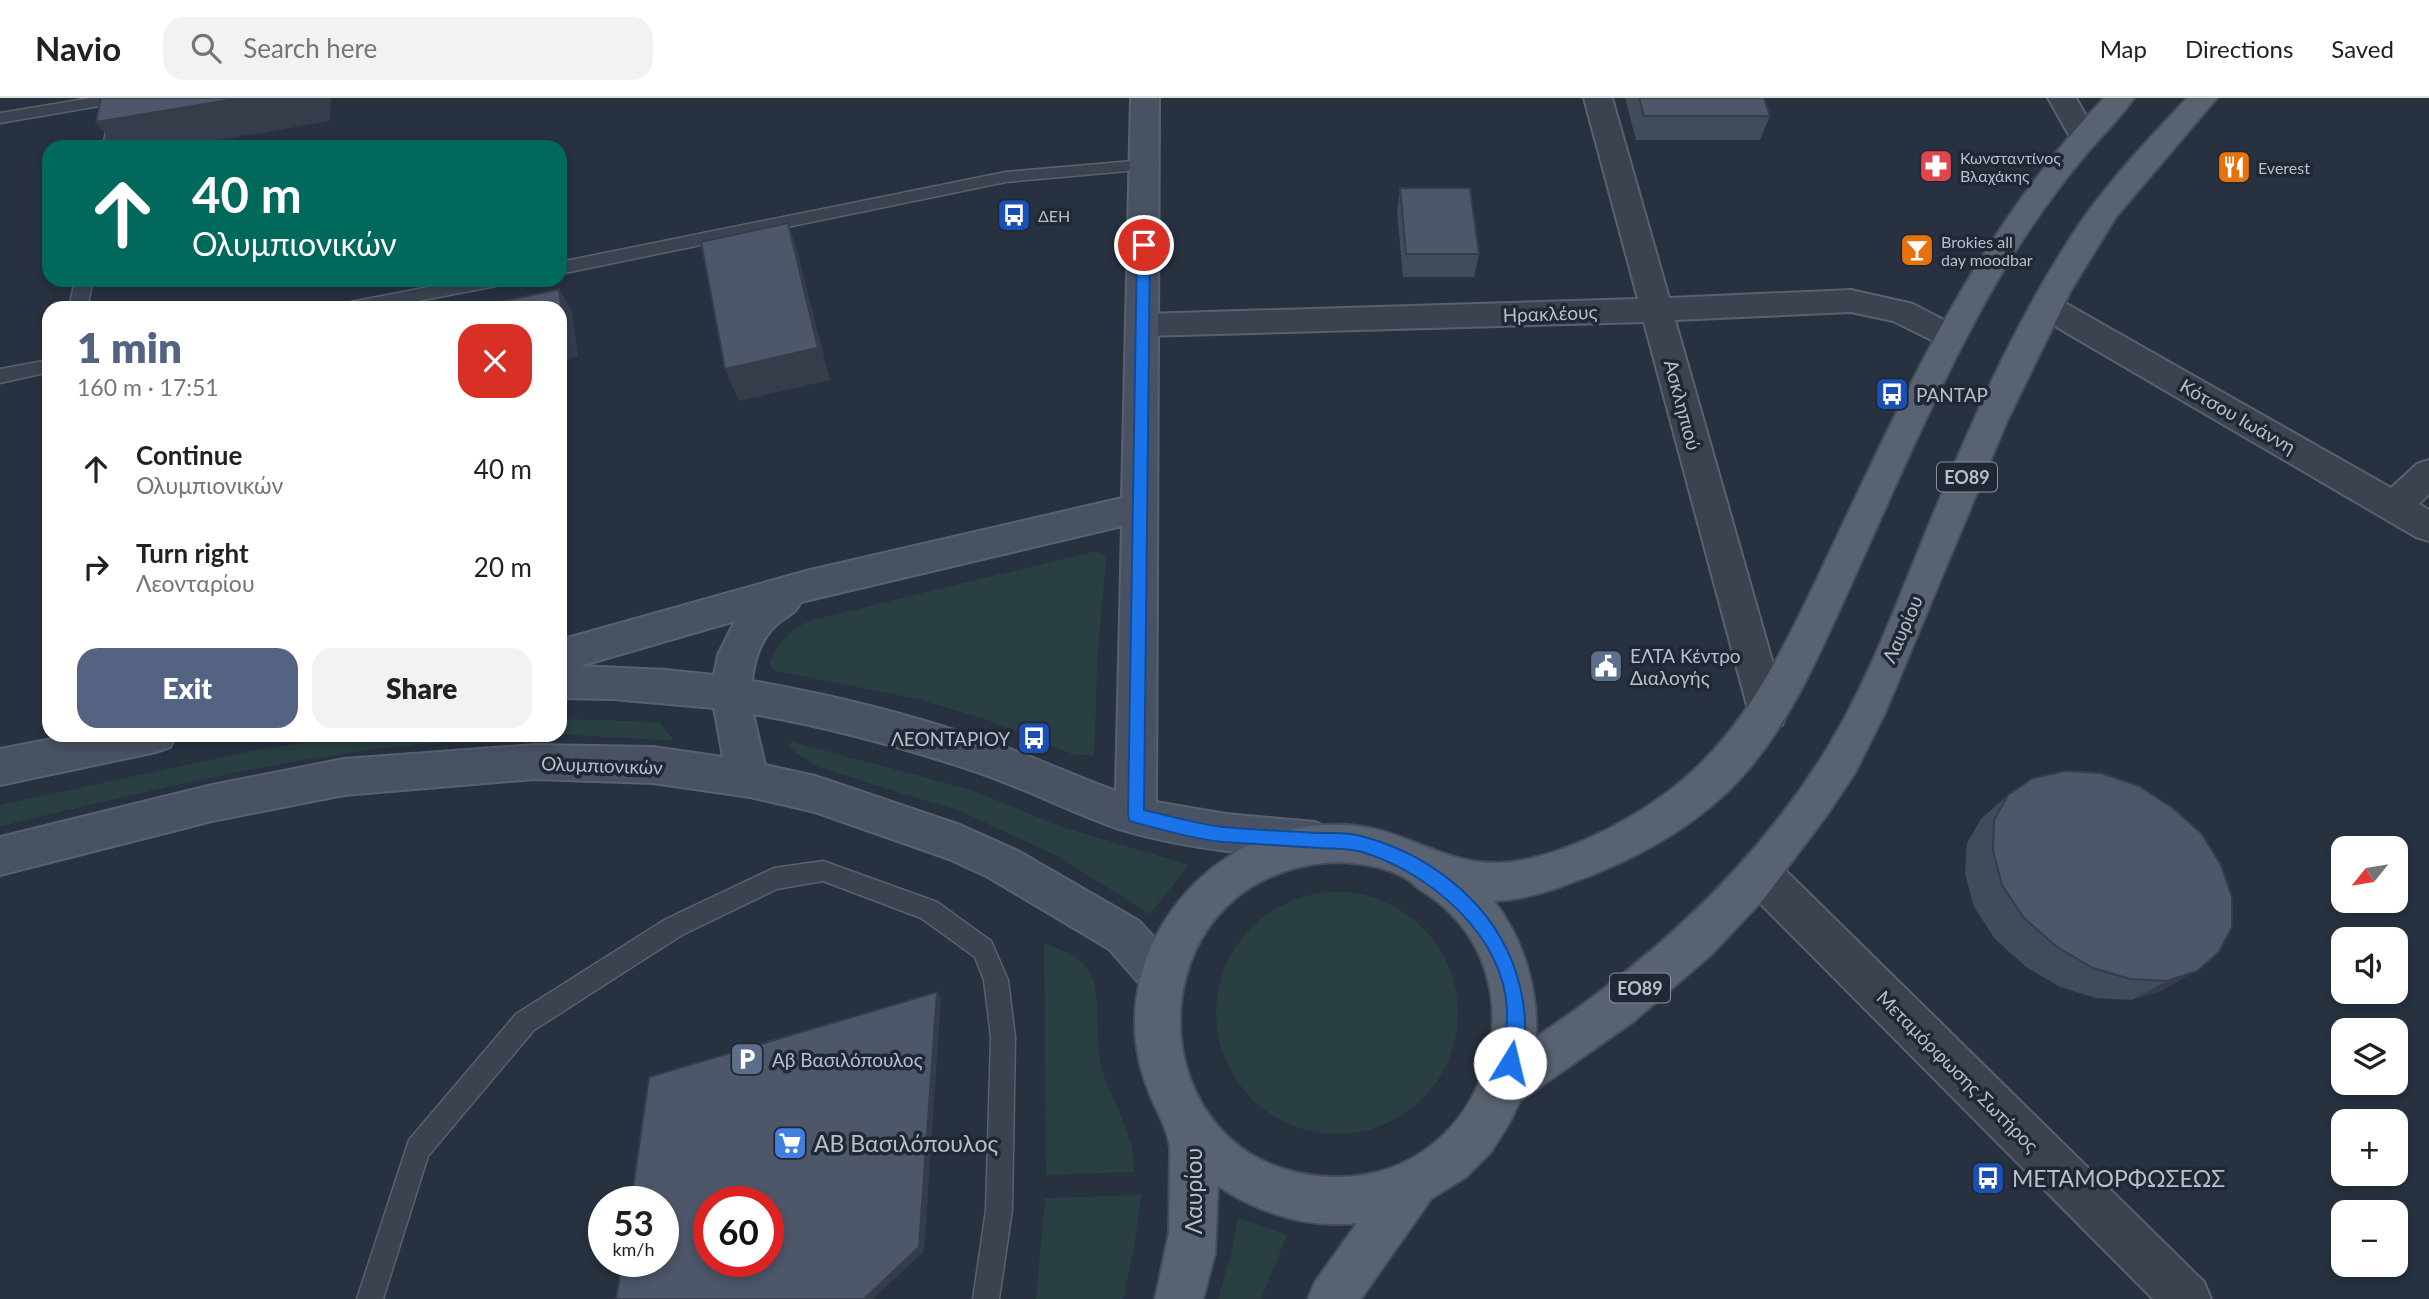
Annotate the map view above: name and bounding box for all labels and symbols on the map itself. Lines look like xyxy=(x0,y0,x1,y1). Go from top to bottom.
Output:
pharmacy icon: Κωνσταντίνος Βλαχάκης xyxy=(1917,147,1955,185)
place label: Κωνσταντίνος Βλαχάκης xyxy=(1960,148,2061,185)
restaurant icon: Everest xyxy=(2215,148,2253,186)
place label: Everest xyxy=(2258,158,2310,177)
bus stop icon: ΔΕΗ xyxy=(995,196,1033,234)
place label: ΔΕΗ xyxy=(1038,206,1070,225)
pin xyxy=(1114,215,1174,275)
bar icon: Brokies all day moodbar xyxy=(1898,231,1936,269)
place label: Brokies all day moodbar xyxy=(1941,232,2033,269)
street label: Ηρακλέους xyxy=(1502,300,1598,326)
street label: Ασκληπιού xyxy=(1660,357,1706,453)
street label: Κότσου Ιωάννη xyxy=(2176,374,2300,458)
bus stop icon: ΡΑΝΤΑΡ xyxy=(1873,375,1911,413)
place label: ΡΑΝΤΑΡ xyxy=(1916,383,1988,406)
road number: ΕΟ89 xyxy=(1937,463,1997,492)
street label: Λαυρίου xyxy=(1877,592,1927,666)
place label: ΕΛΤΑ Κέντρο Διαλογής xyxy=(1630,644,1741,689)
public building icon: ΕΛΤΑ Κέντρο Διαλογής xyxy=(1587,647,1625,685)
bus stop icon: ΛΕΟΝΤΑΡΙΟΥ xyxy=(1015,719,1053,757)
place label: ΛΕΟΝΤΑΡΙΟΥ xyxy=(891,727,1010,750)
street label: Ολυμπιονικών xyxy=(541,751,663,779)
north arrow xyxy=(2331,836,2408,914)
road number: ΕΟ89 xyxy=(1610,974,1670,1002)
street label: Μεταμόρφωσης Σωτήρος xyxy=(1873,986,2044,1157)
position arrow xyxy=(1473,1026,1547,1100)
parking icon: Αβ Βασιλόπουλος xyxy=(728,1040,766,1078)
place label: Αβ Βασιλόπουλος xyxy=(772,1048,923,1071)
supermarket icon: ΑΒ Βασιλόπουλος xyxy=(771,1124,809,1162)
place label: ΑΒ Βασιλόπουλος xyxy=(814,1129,999,1157)
street label: Λαυρίου xyxy=(1179,1148,1207,1234)
bus stop icon: ΜΕΤΑΜΟΡΦΩΣΕΩΣ xyxy=(1969,1159,2007,1197)
place label: ΜΕΤΑΜΟΡΦΩΣΕΩΣ xyxy=(2012,1164,2225,1192)
speed limit sign: 60 xyxy=(693,1186,784,1277)

